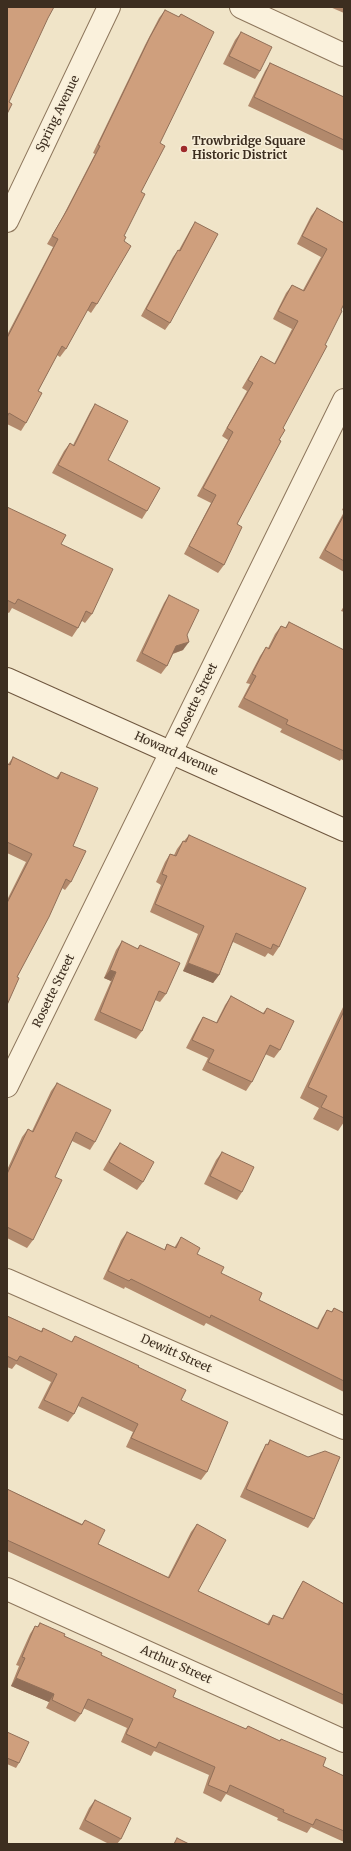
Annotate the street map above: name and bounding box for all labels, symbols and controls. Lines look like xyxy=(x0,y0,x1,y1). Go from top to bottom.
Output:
street label: Spring Avenue xyxy=(33,73,83,155)
place label: Trowbridge Square Historic District xyxy=(192,135,305,163)
marker: Trowbridge Square Historic District xyxy=(179,144,189,154)
street label: Rosette Street xyxy=(173,661,221,739)
street label: Howard Avenue xyxy=(132,729,220,779)
street label: Rosette Street xyxy=(30,952,78,1030)
street label: Dewitt Street xyxy=(138,1332,214,1376)
street label: Arthur Street xyxy=(138,1643,214,1687)

